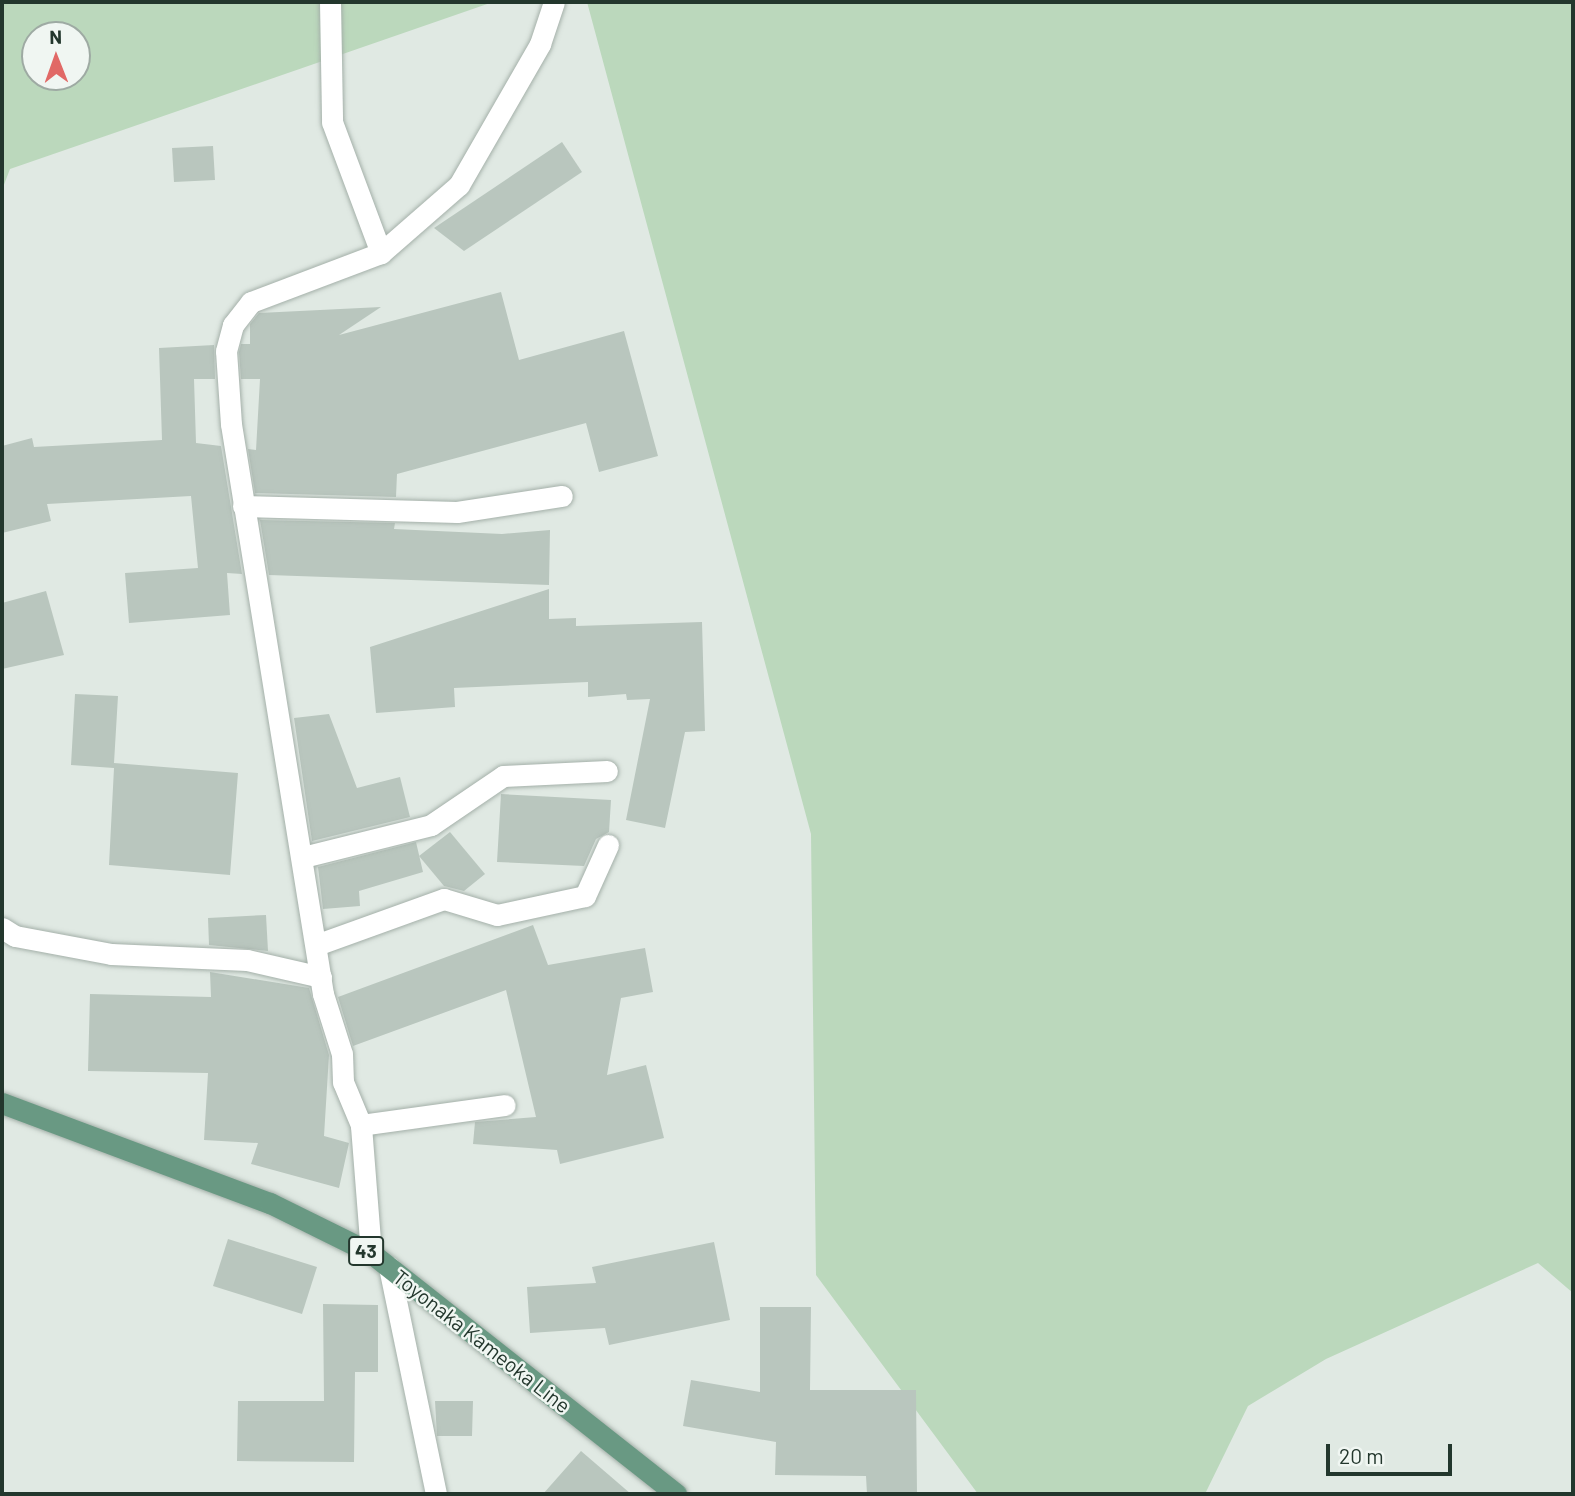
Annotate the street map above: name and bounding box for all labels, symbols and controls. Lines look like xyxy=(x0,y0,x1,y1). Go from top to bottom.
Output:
north arrow xyxy=(21,21,91,91)
text: N xyxy=(49,25,62,48)
road number: 43 xyxy=(347,1236,385,1266)
street label: Toyonaka Kameoka Line xyxy=(388,1264,576,1418)
scale bar xyxy=(1330,1430,1456,1474)
text: 20 m xyxy=(1339,1443,1384,1468)

